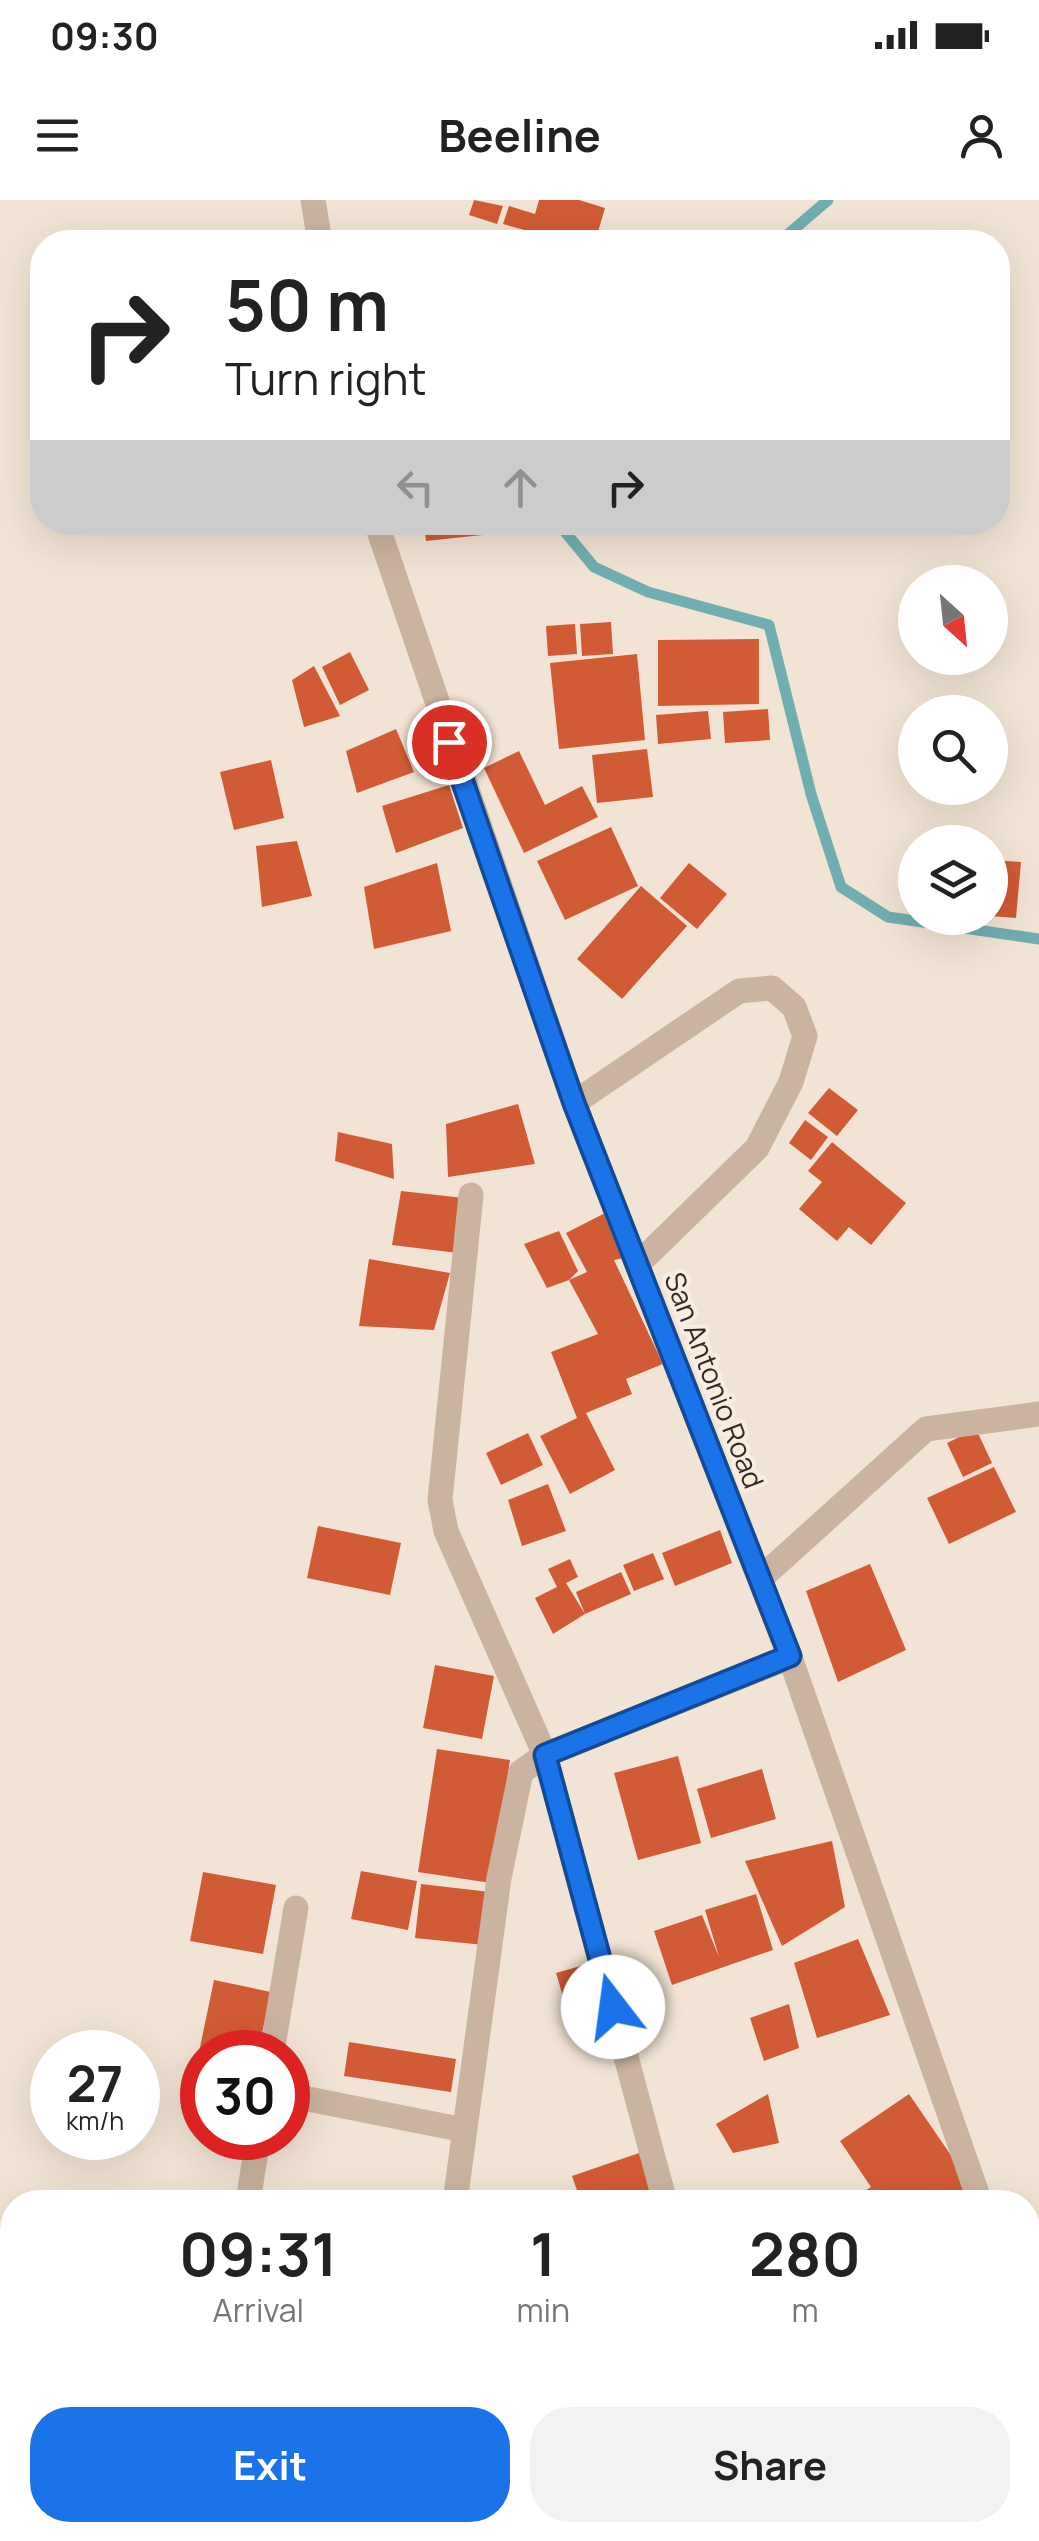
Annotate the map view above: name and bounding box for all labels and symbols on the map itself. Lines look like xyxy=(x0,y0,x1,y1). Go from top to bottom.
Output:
north arrow xyxy=(898,565,1008,675)
pin xyxy=(407,700,492,785)
street label: San Antonio Road xyxy=(656,1267,774,1493)
position arrow xyxy=(561,1955,665,2059)
speed limit sign: 30 xyxy=(180,2030,310,2160)

